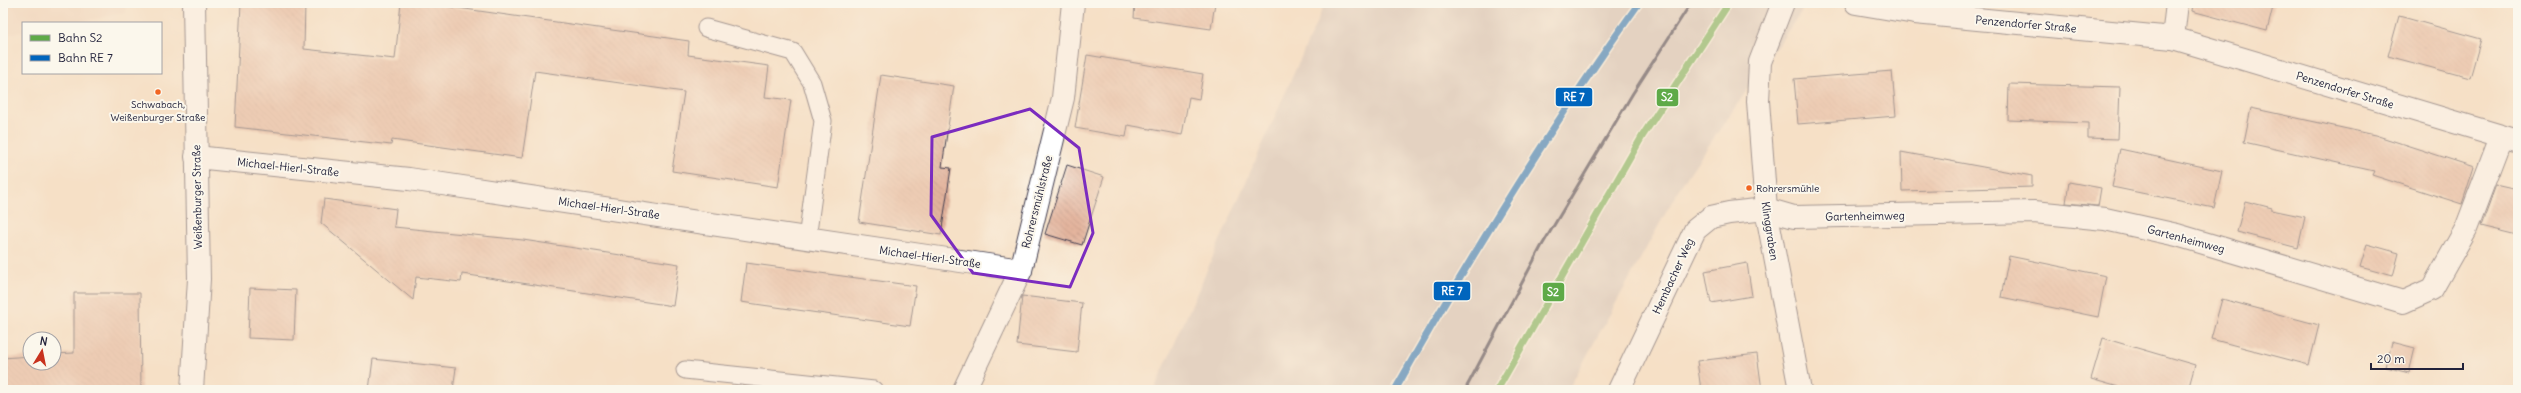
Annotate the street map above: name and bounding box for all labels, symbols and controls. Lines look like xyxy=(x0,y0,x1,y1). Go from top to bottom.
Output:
street label: Penzendorfer Straße xyxy=(1975,13,2077,35)
legend xyxy=(22,22,162,74)
text: Bahn S2 xyxy=(58,30,103,45)
text: Bahn RE 7 xyxy=(58,50,113,65)
street label: Penzendorfer Straße xyxy=(2294,68,2396,112)
marker: Schwabach, Weißenburger Straße xyxy=(153,87,163,97)
line badge: RE 7 xyxy=(1555,87,1593,107)
line badge: S2 xyxy=(1656,88,1679,107)
text: RE 7 xyxy=(1563,90,1585,104)
text: S2 xyxy=(1661,90,1673,104)
place label: Schwabach, Weißenburger Straße xyxy=(111,98,206,124)
street label: Weißenburger Straße xyxy=(189,145,205,249)
street label: Rohrersmühlstraße xyxy=(1019,154,1055,250)
street label: Michael-Hierl-Straße xyxy=(236,155,340,179)
place label: Rohrersmühle xyxy=(1756,182,1819,195)
marker: Rohrersmühle xyxy=(1744,183,1754,193)
street label: Michael-Hierl-Straße xyxy=(557,194,661,222)
street label: Klinggraben xyxy=(1758,201,1782,261)
street label: Gartenheimweg xyxy=(1825,208,1905,224)
street label: Gartenheimweg xyxy=(2146,222,2226,256)
street label: Hembacher Weg xyxy=(1649,236,1697,316)
street label: Michael-Hierl-Straße xyxy=(878,243,982,271)
line badge: RE 7 xyxy=(1433,281,1471,301)
line badge: S2 xyxy=(1542,282,1565,302)
text: RE 7 xyxy=(1441,284,1463,298)
text: S2 xyxy=(1547,285,1559,299)
north arrow xyxy=(22,331,62,371)
text: N xyxy=(39,334,49,349)
scale bar xyxy=(2371,345,2463,371)
text: 20 m xyxy=(2377,351,2405,366)

